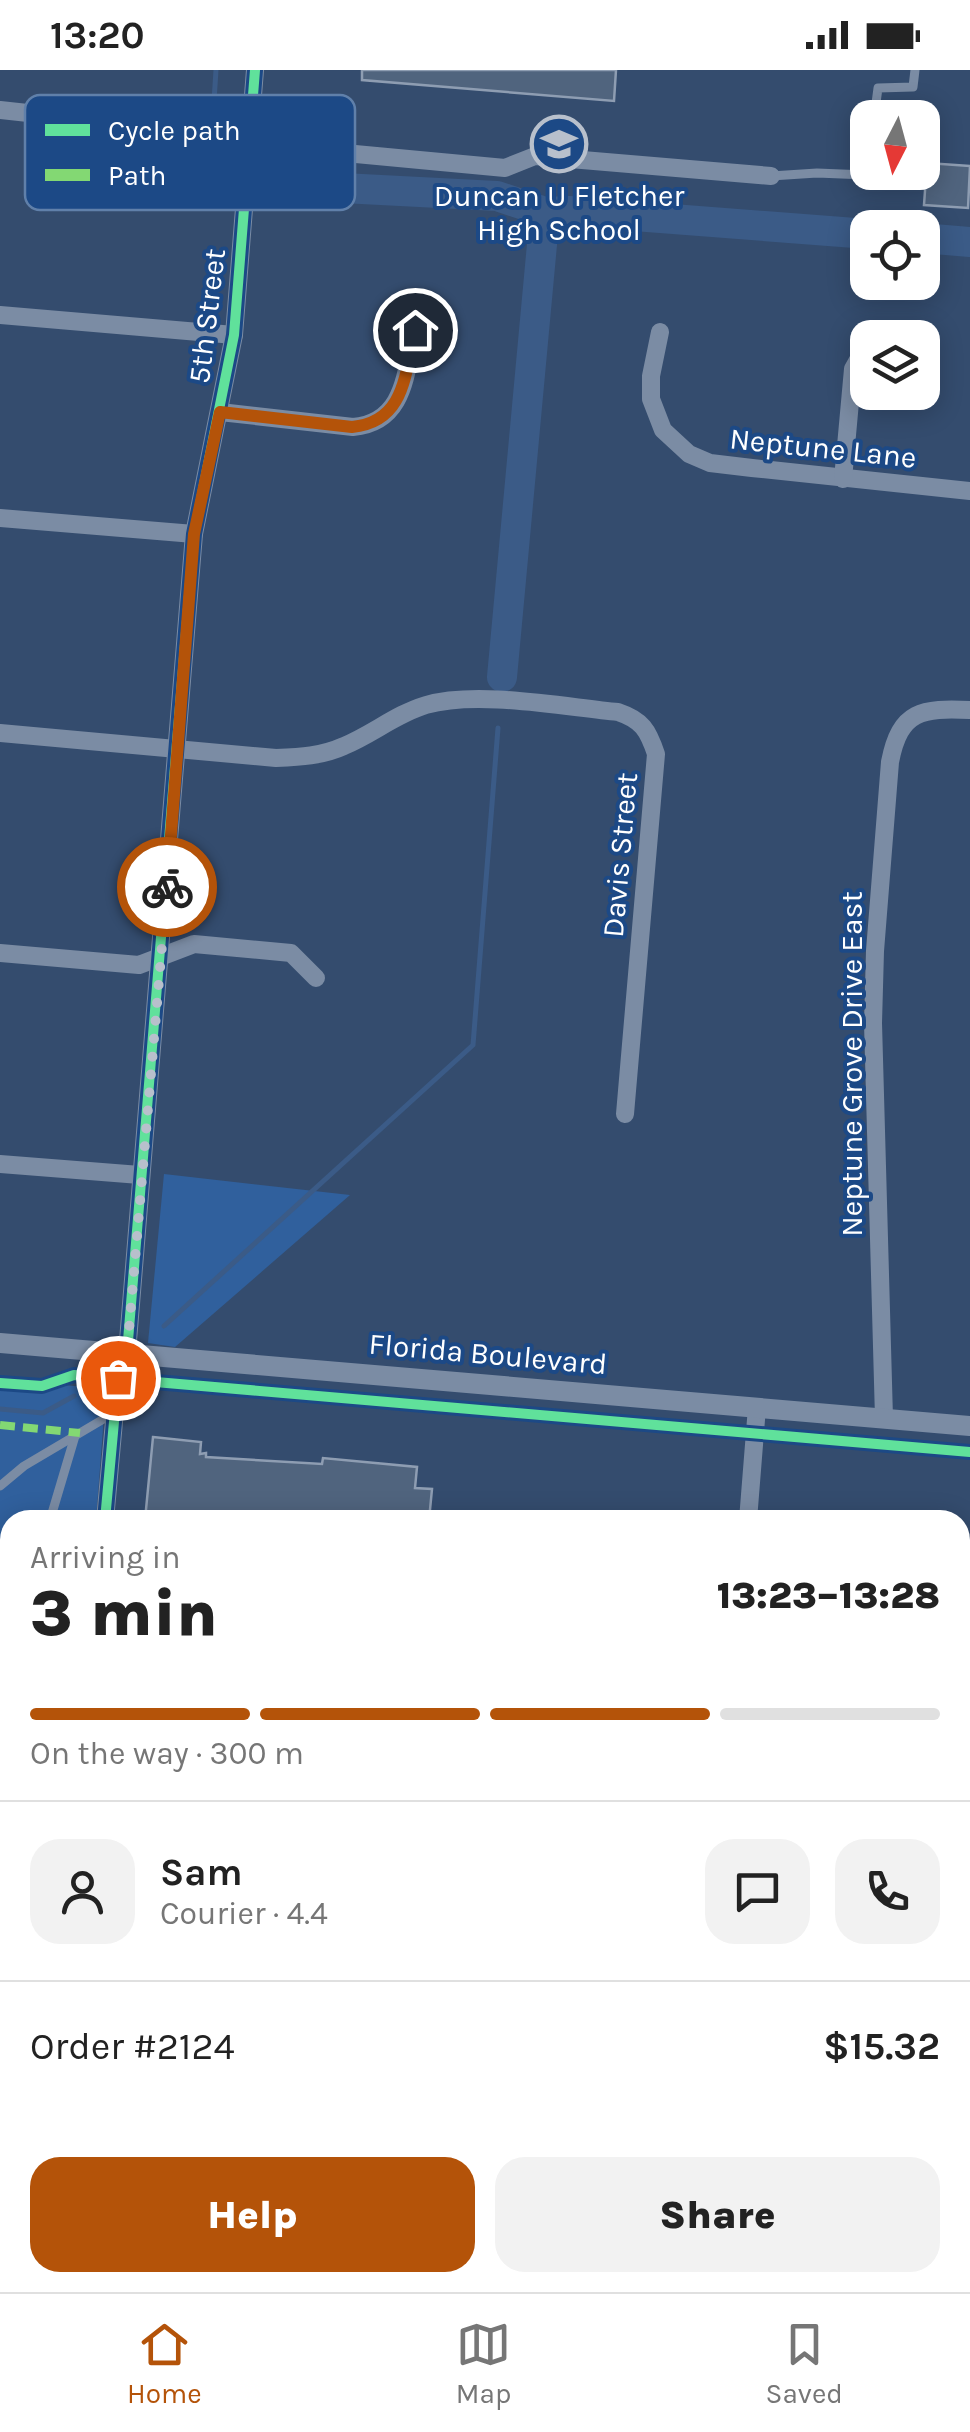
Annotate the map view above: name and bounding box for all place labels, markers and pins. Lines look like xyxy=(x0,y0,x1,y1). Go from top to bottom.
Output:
school or university icon: Duncan U Fletcher High School xyxy=(529,114,589,174)
place label: Duncan U Fletcher High School xyxy=(434,178,684,248)
pin xyxy=(373,288,458,373)
pin xyxy=(76,1336,161,1421)

